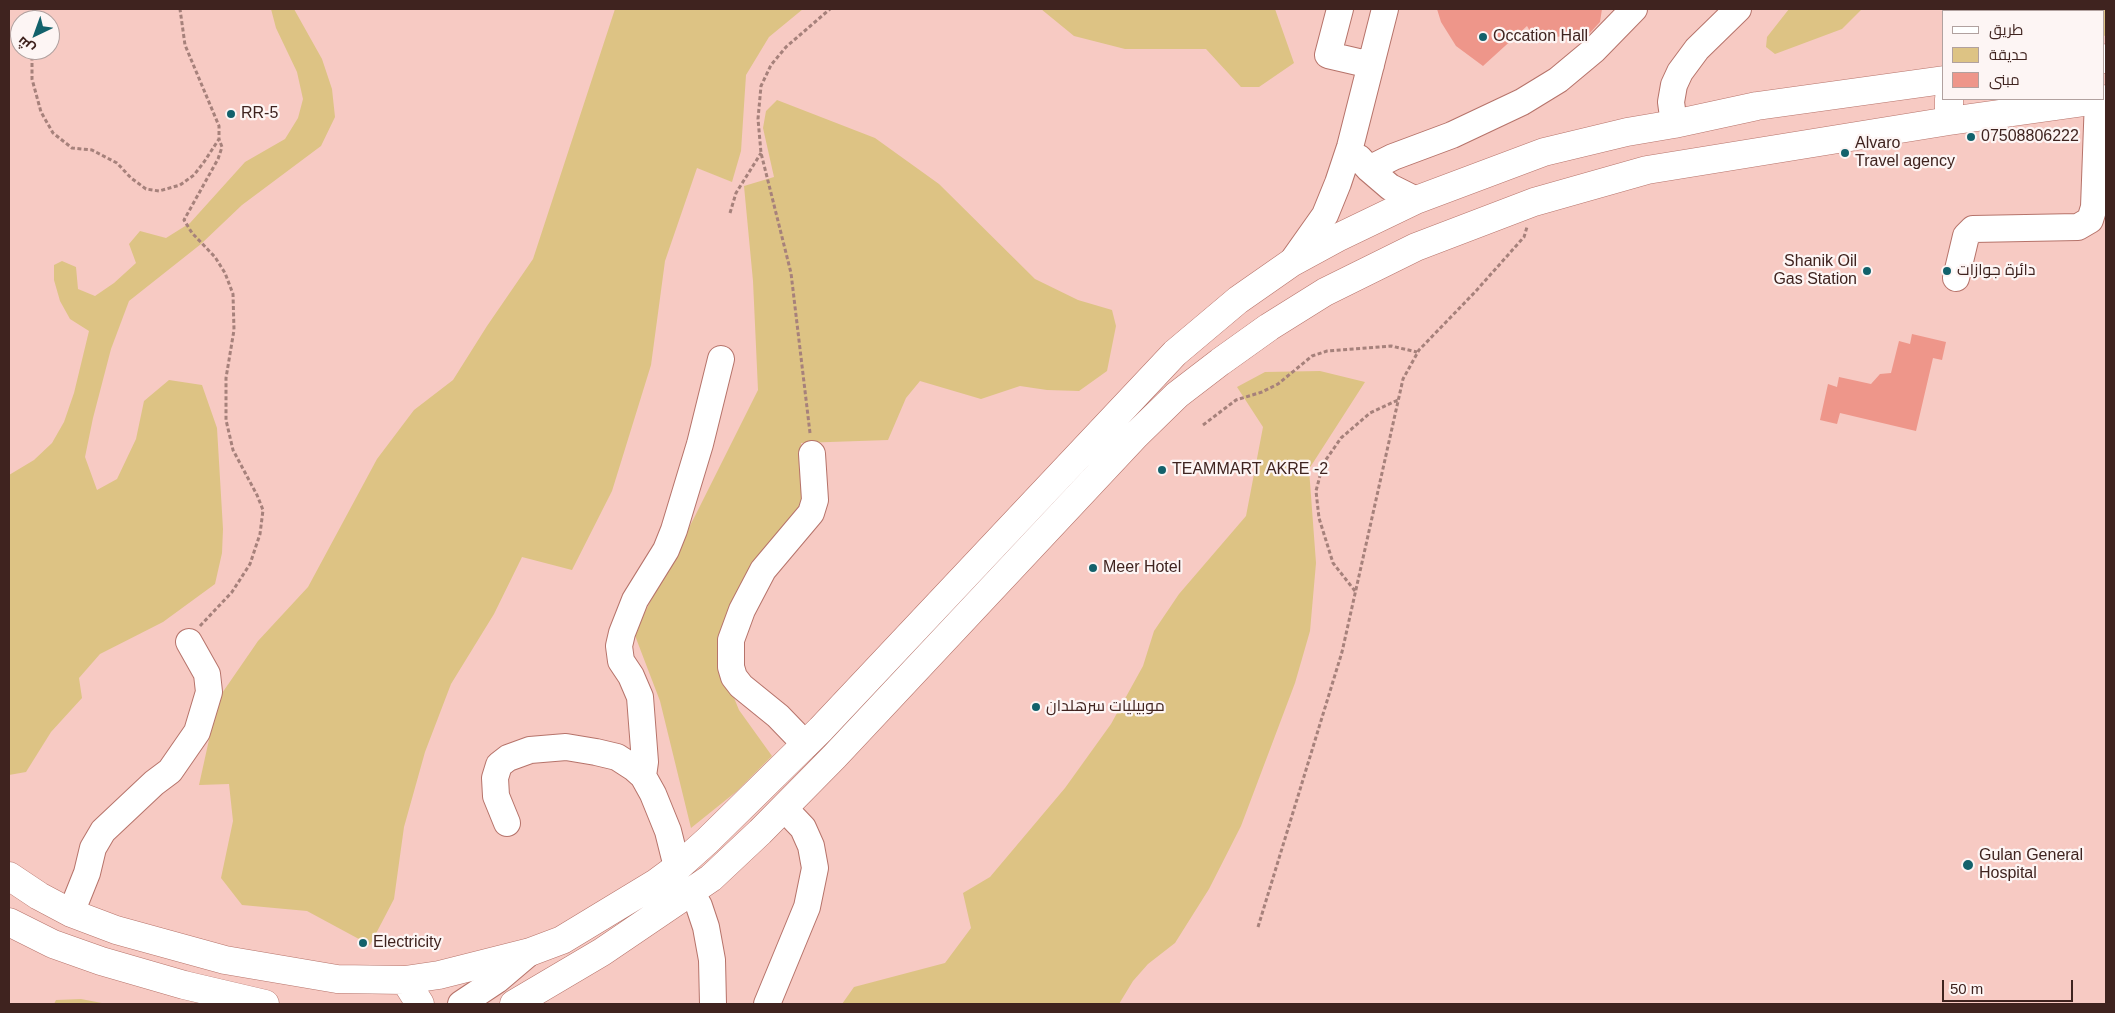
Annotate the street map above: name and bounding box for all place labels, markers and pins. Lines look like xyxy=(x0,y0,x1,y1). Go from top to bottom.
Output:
place label: Occation Hall xyxy=(1493,27,1588,47)
marker: Occation Hall xyxy=(1477,31,1489,43)
place label: RR-5 xyxy=(241,104,278,124)
marker: RR-5 xyxy=(225,108,237,120)
place label: 07508806222 xyxy=(1981,127,2079,147)
marker: 07508806222 xyxy=(1965,131,1977,143)
place label: Alvaro Travel agency xyxy=(1855,134,1955,172)
marker: Alvaro Travel agency xyxy=(1839,147,1851,159)
place label: Shanik Oil Gas Station xyxy=(1773,252,1857,290)
place label: دائرة جوازات xyxy=(1957,261,2035,281)
marker: Shanik Oil Gas Station xyxy=(1861,265,1873,277)
marker: دائرة جوازات xyxy=(1941,265,1953,277)
place label: TEAMMART AKRE -2 xyxy=(1172,460,1328,480)
marker: TEAMMART AKRE -2 xyxy=(1156,464,1168,476)
place label: Meer Hotel xyxy=(1103,558,1181,578)
marker: Meer Hotel xyxy=(1087,562,1099,574)
place label: موبيليات سرهلدان xyxy=(1046,697,1165,717)
marker: موبيليات سرهلدان xyxy=(1030,701,1042,713)
place label: Gulan General Hospital xyxy=(1979,846,2083,884)
marker: Gulan General Hospital xyxy=(1961,858,1975,872)
place label: Electricity xyxy=(373,933,441,953)
marker: Electricity xyxy=(357,937,369,949)

